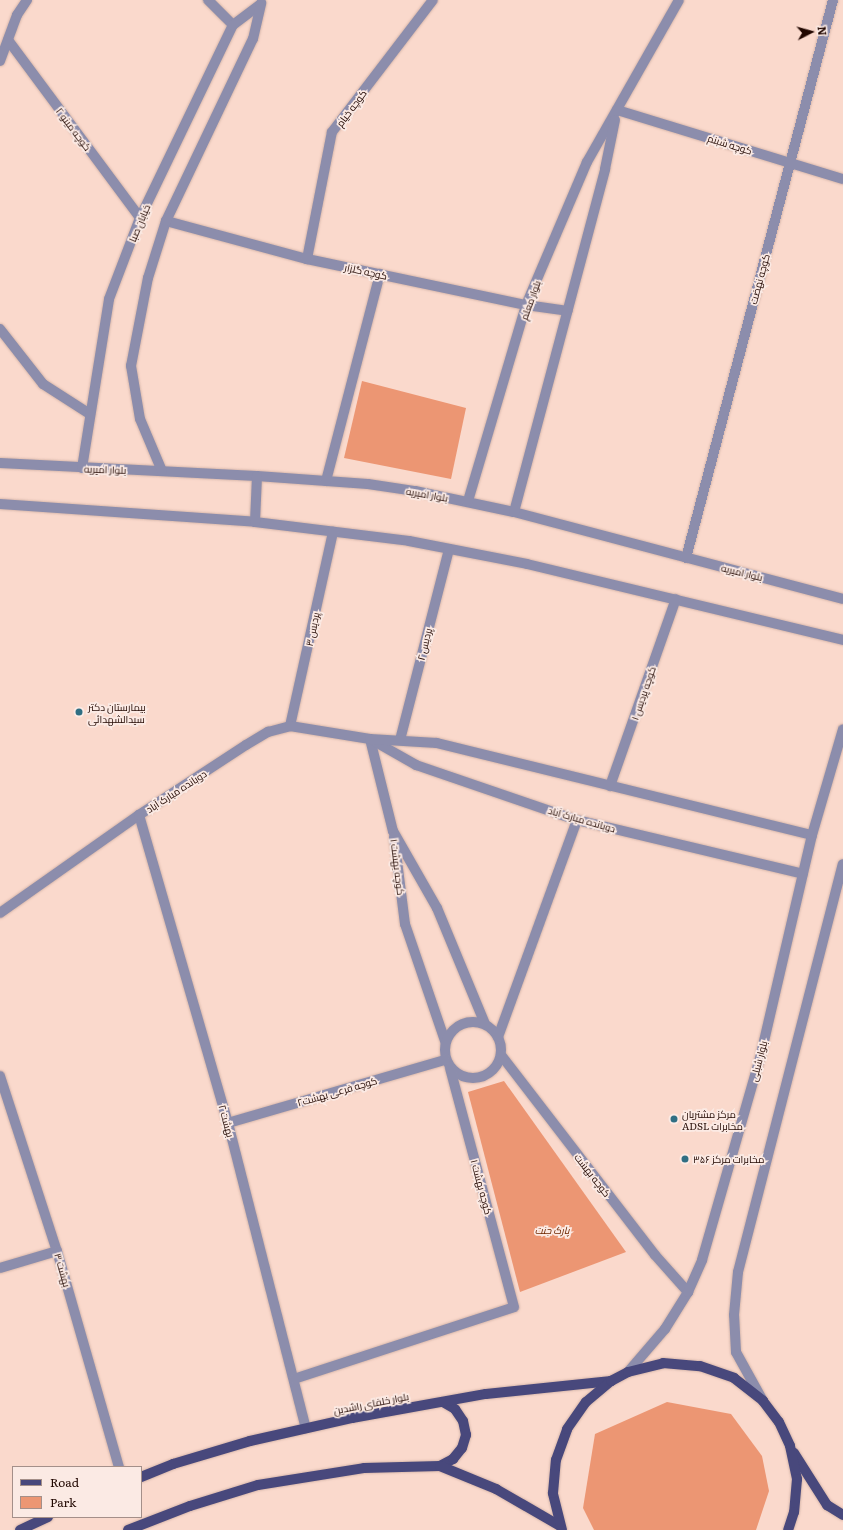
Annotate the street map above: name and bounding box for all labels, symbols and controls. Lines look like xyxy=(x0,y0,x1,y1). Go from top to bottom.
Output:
north arrow xyxy=(791,12,831,52)
text: N xyxy=(814,25,831,36)
street label: کوچه خیام xyxy=(333,87,369,129)
street label: کوچه مینو ۲ xyxy=(54,105,94,153)
street label: کوچه شبنم xyxy=(706,132,754,156)
street label: خیابان صبا xyxy=(126,202,152,244)
street label: کوچه نهضت xyxy=(747,253,771,305)
street label: کوچه گلزار xyxy=(343,261,389,281)
street label: بلوار معلم xyxy=(517,279,543,321)
street label: بلوار امیریه xyxy=(84,462,126,476)
street label: بلوار امیریه xyxy=(405,484,449,504)
street label: بلوار امیریه xyxy=(720,561,764,583)
street label: پردیس ۳ xyxy=(303,611,321,647)
street label: پردیس ۲ xyxy=(414,627,434,661)
street label: کوچه پردیس ۱ xyxy=(628,665,658,721)
place label: بیمارستان دکتر سیدالشهدائی xyxy=(88,700,146,724)
marker: بیمارستان دکتر سیدالشهدائی xyxy=(73,706,85,718)
street label: دوبانده مبارک آباد xyxy=(144,767,208,815)
street label: دوبانده مبارک آباد xyxy=(547,804,617,834)
street label: کوچه بهشت ۱ xyxy=(389,838,407,896)
street label: بلوار شبلی xyxy=(747,1039,769,1083)
street label: کوچه فرعی بهشت۲ xyxy=(296,1074,378,1108)
street label: بهشت ۲ xyxy=(217,1103,237,1139)
place label: مرکز مشتریان ADSL مخابرات xyxy=(682,1107,743,1130)
marker: مرکز مشتریان ADSL مخابرات xyxy=(669,1114,679,1124)
street label: کوچه بهشت xyxy=(572,1151,614,1199)
place label: مخابرات مرکز ۳۵۶ xyxy=(693,1153,764,1165)
marker: مخابرات مرکز ۳۵۶ xyxy=(680,1154,690,1164)
street label: کوچه بهشت ۱ xyxy=(469,1158,495,1216)
park label: پارک جنت xyxy=(535,1224,569,1236)
street label: بهشت ۳ xyxy=(52,1252,74,1288)
street label: بلوار خلفای راشدین xyxy=(332,1390,410,1416)
legend xyxy=(12,1466,142,1518)
text: Road xyxy=(50,1473,79,1491)
text: Park xyxy=(50,1493,76,1511)

